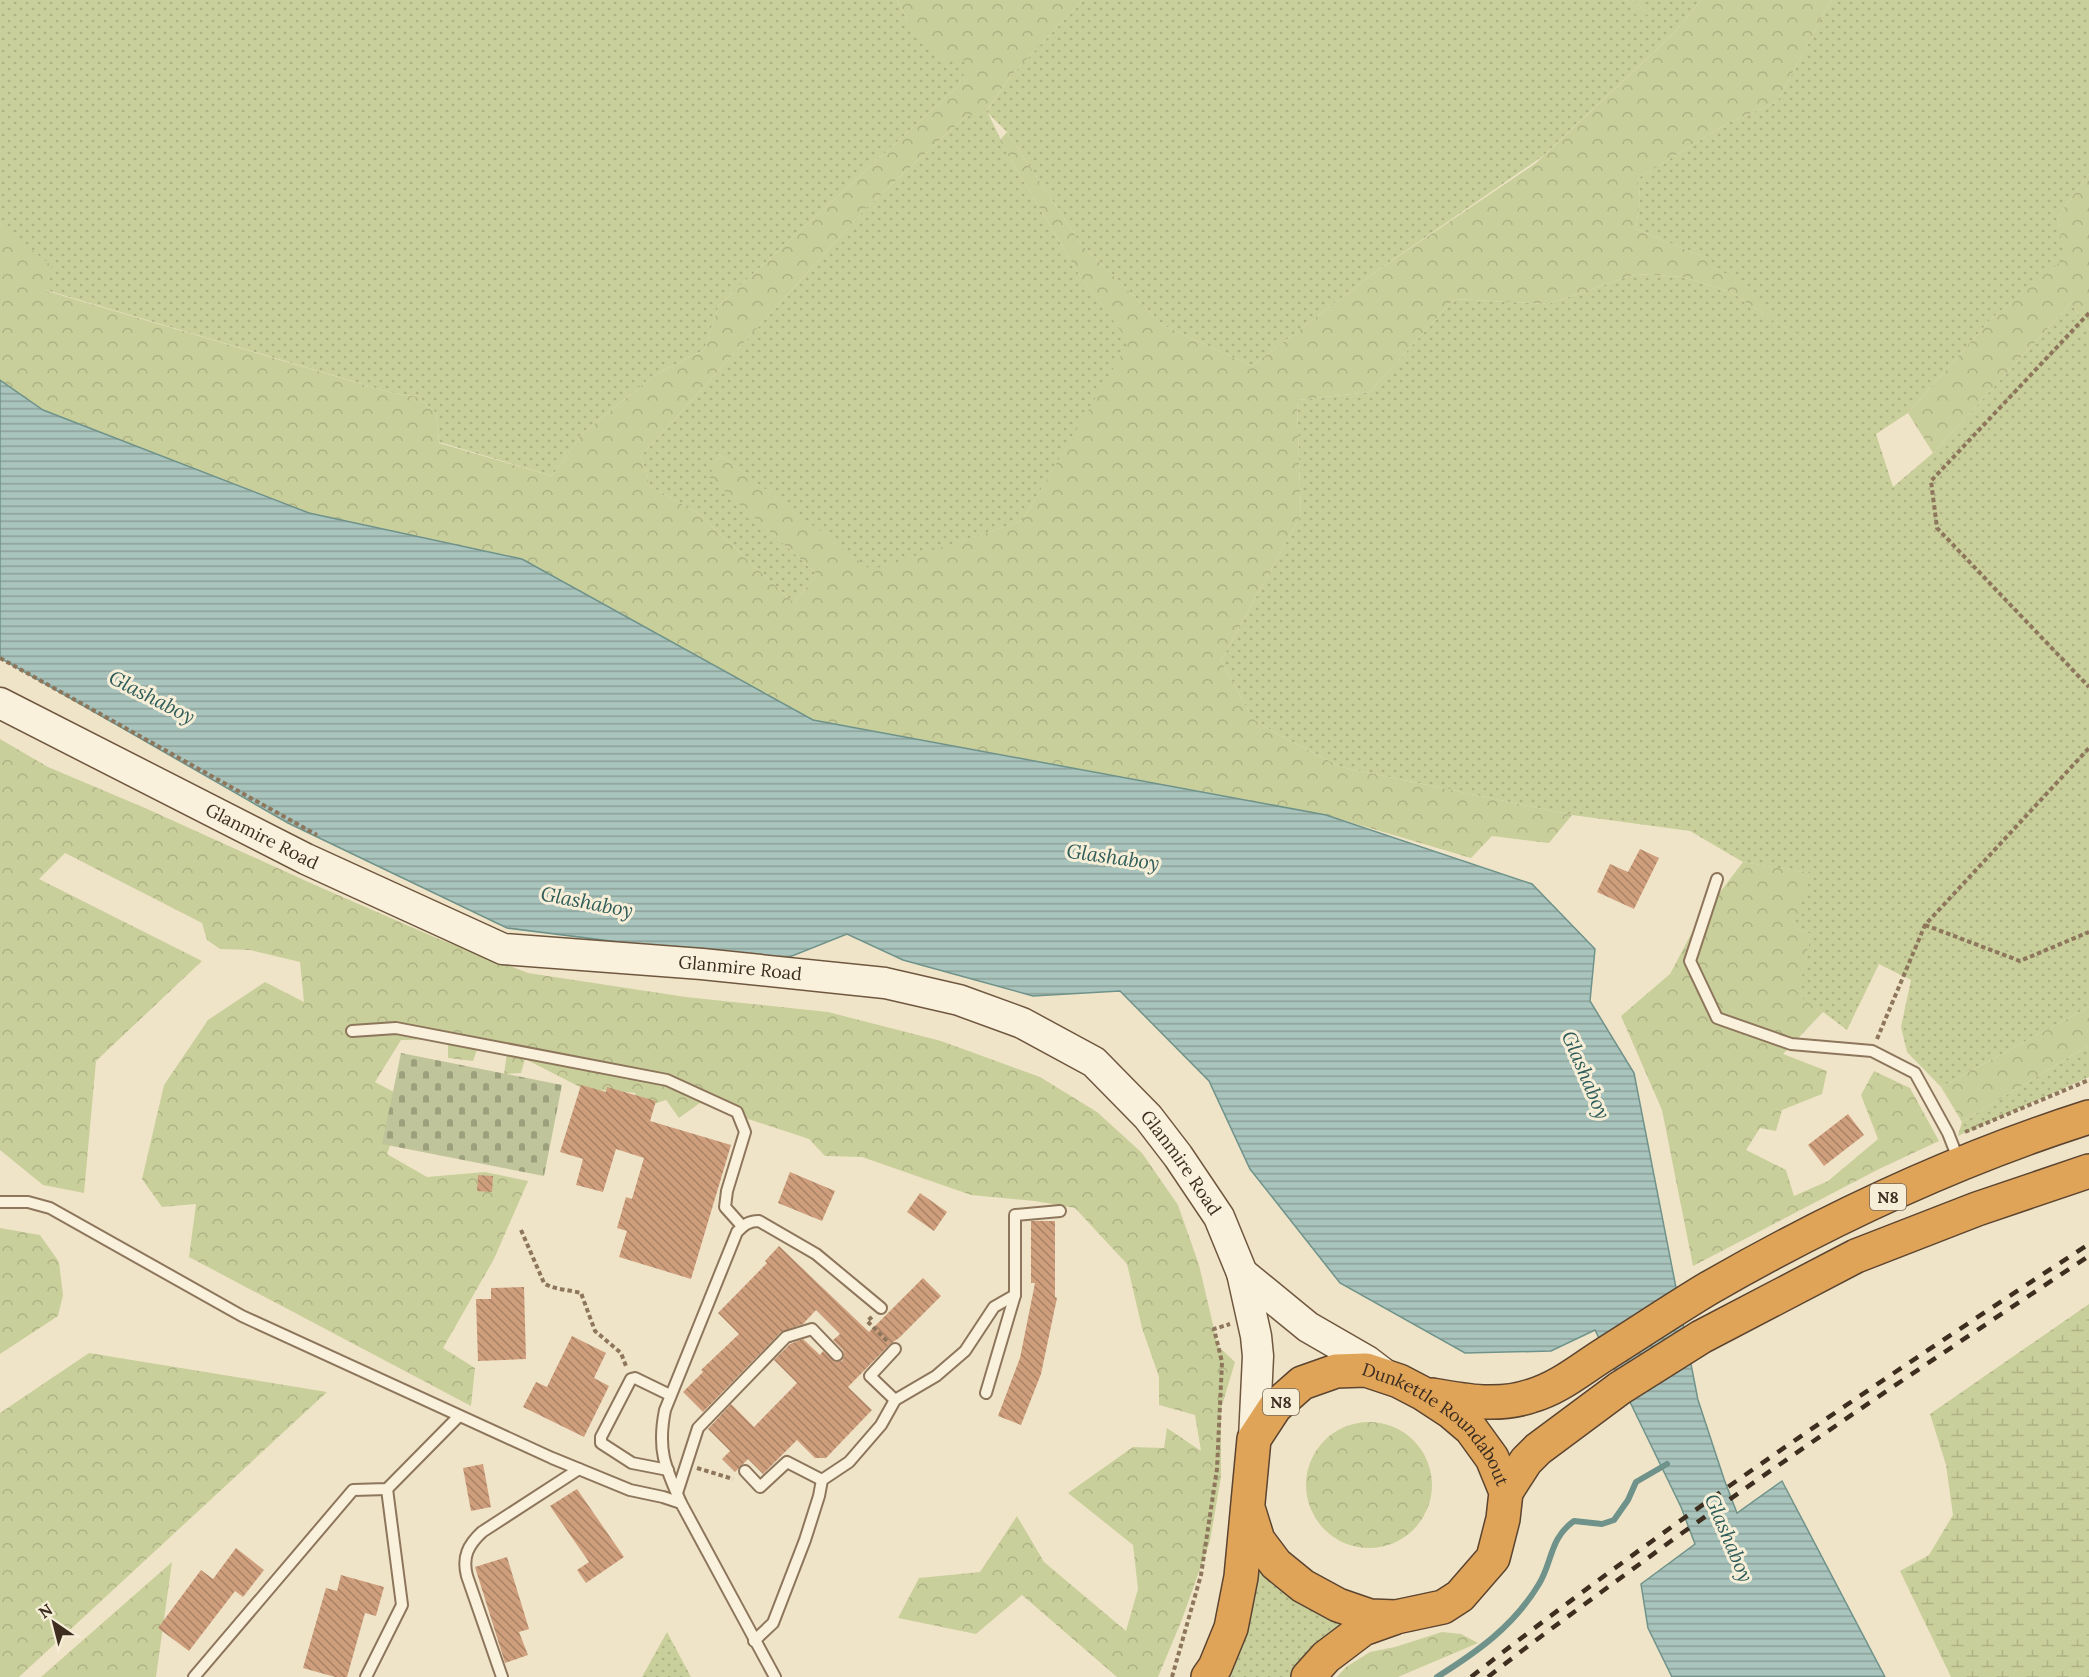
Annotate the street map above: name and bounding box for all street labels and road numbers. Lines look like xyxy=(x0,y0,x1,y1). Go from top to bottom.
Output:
street label: Glanmire Road xyxy=(202,798,323,874)
street label: Glanmire Road xyxy=(678,950,803,985)
street label: Glanmire Road xyxy=(1136,1105,1227,1220)
road number: N8 xyxy=(1870,1184,1906,1210)
street label: Dunkettle Roundabout xyxy=(1359,1358,1514,1489)
road number: N8 xyxy=(1263,1389,1299,1415)

